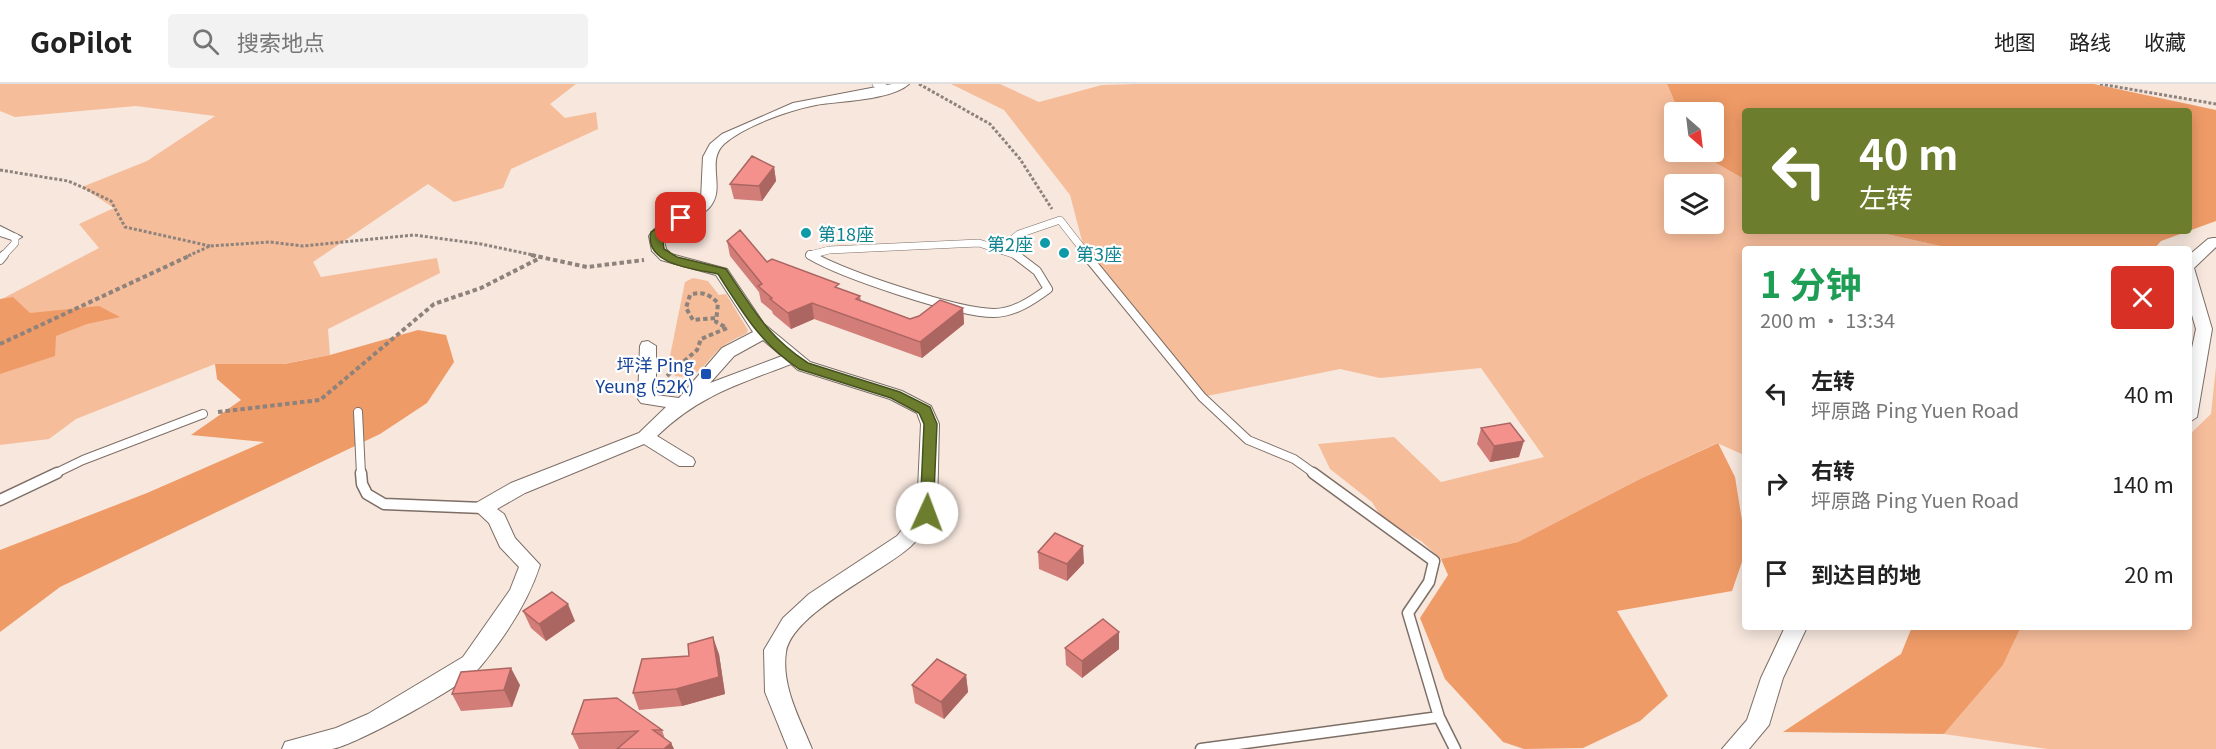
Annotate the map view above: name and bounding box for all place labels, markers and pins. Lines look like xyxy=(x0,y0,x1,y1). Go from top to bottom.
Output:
pin xyxy=(655,192,706,243)
place label: 第18座 xyxy=(818,220,874,246)
marker: 第18座 xyxy=(799,226,813,240)
place label: 第2座 xyxy=(987,230,1033,256)
marker: 第2座 xyxy=(1038,236,1052,250)
place label: 第3座 xyxy=(1076,240,1122,266)
marker: 第3座 xyxy=(1057,246,1071,260)
place label: 坪洋 Ping Yeung (52K) xyxy=(594,351,694,398)
marker: 坪洋 Ping Yeung (52K) xyxy=(699,367,713,381)

